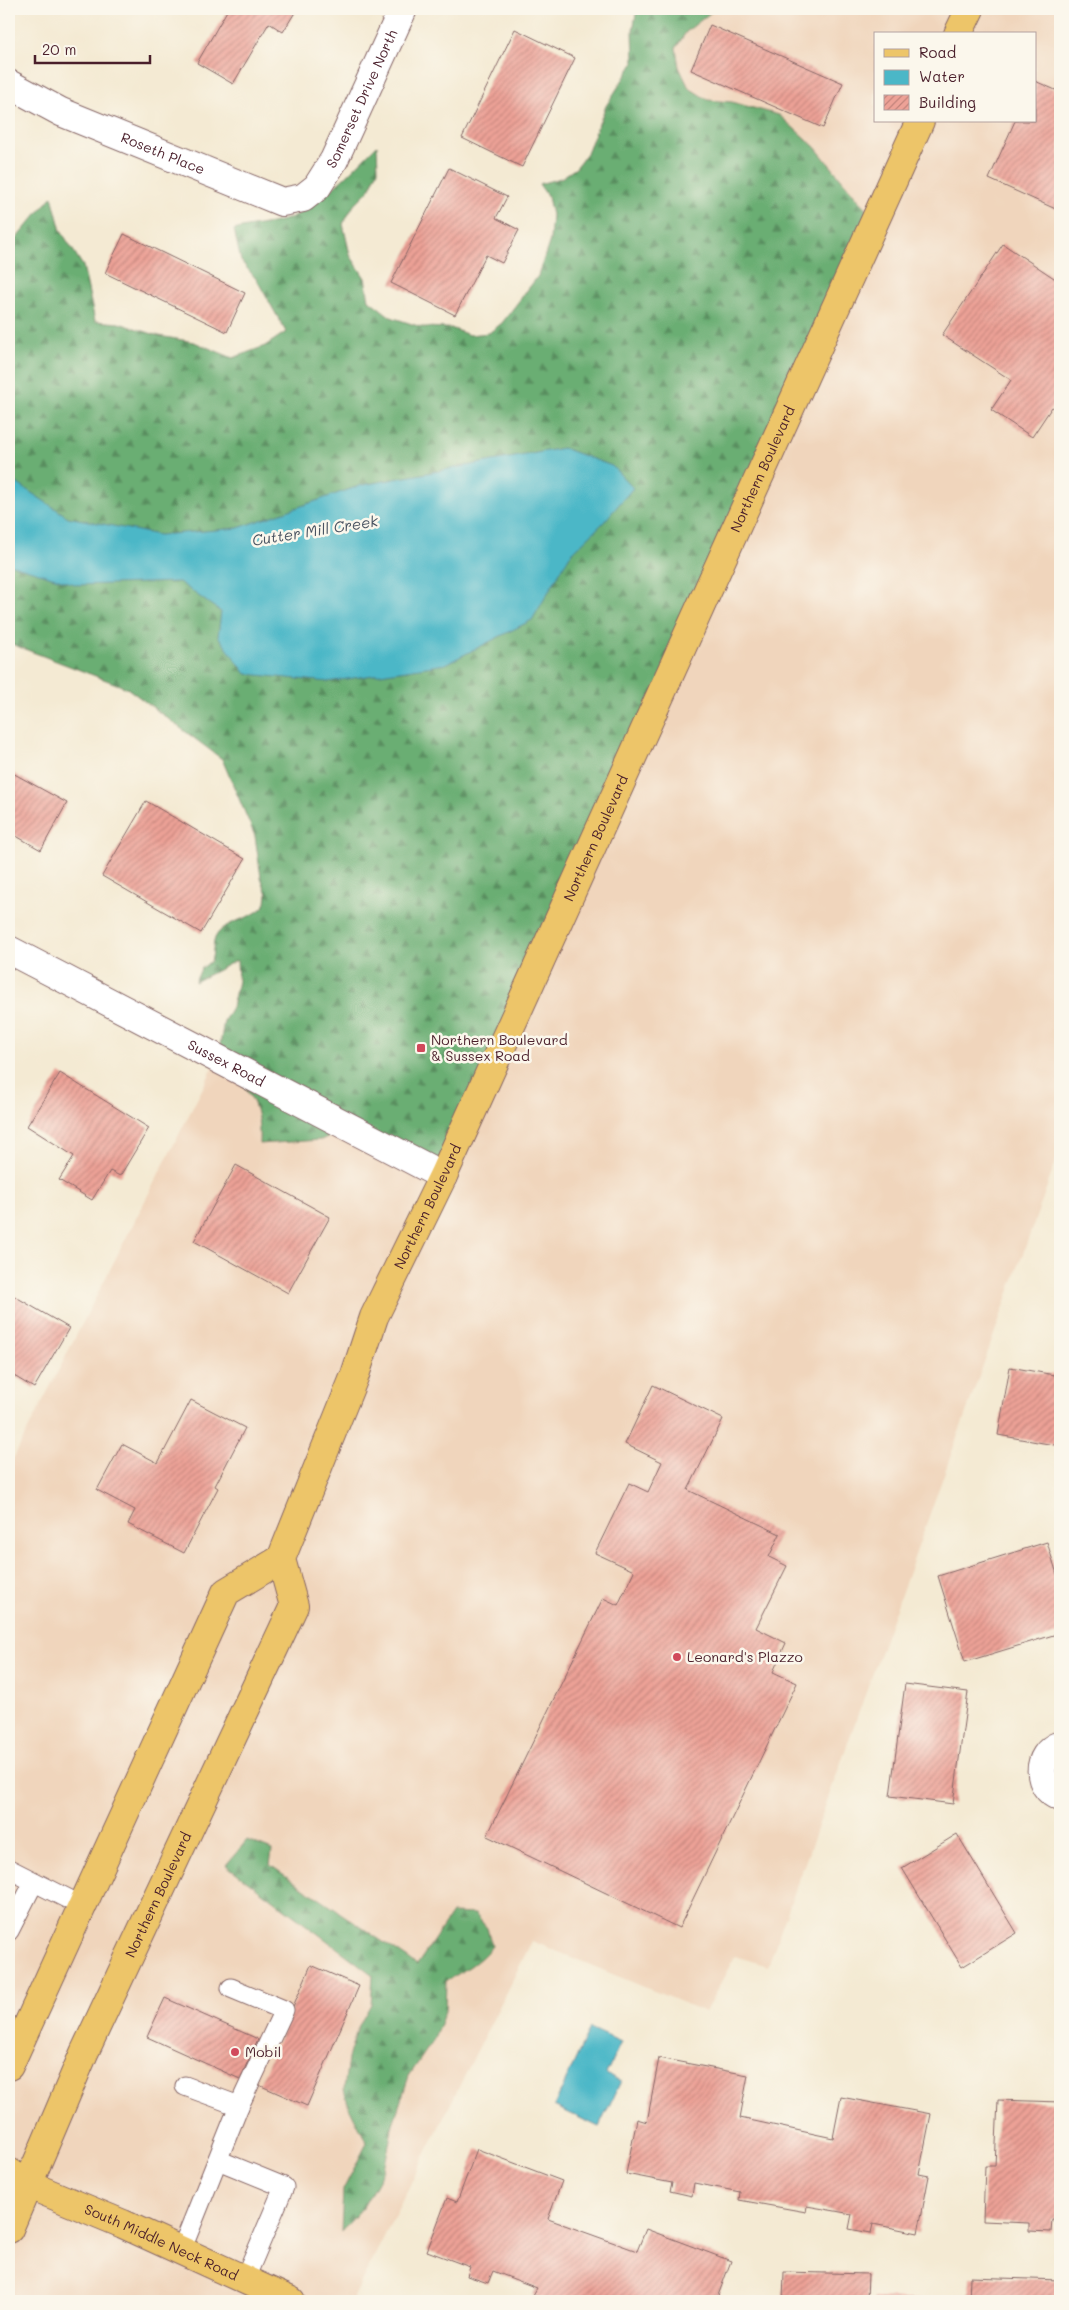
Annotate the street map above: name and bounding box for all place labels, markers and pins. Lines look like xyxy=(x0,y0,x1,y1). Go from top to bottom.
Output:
place label: Northern Boulevard & Sussex Road xyxy=(431,1030,568,1065)
marker: Northern Boulevard & Sussex Road xyxy=(415,1042,427,1054)
place label: Leonard's Plazzo xyxy=(687,1647,803,1666)
marker: Leonard's Plazzo xyxy=(671,1651,683,1663)
place label: Mobil xyxy=(245,2042,281,2061)
marker: Mobil xyxy=(229,2046,241,2058)

